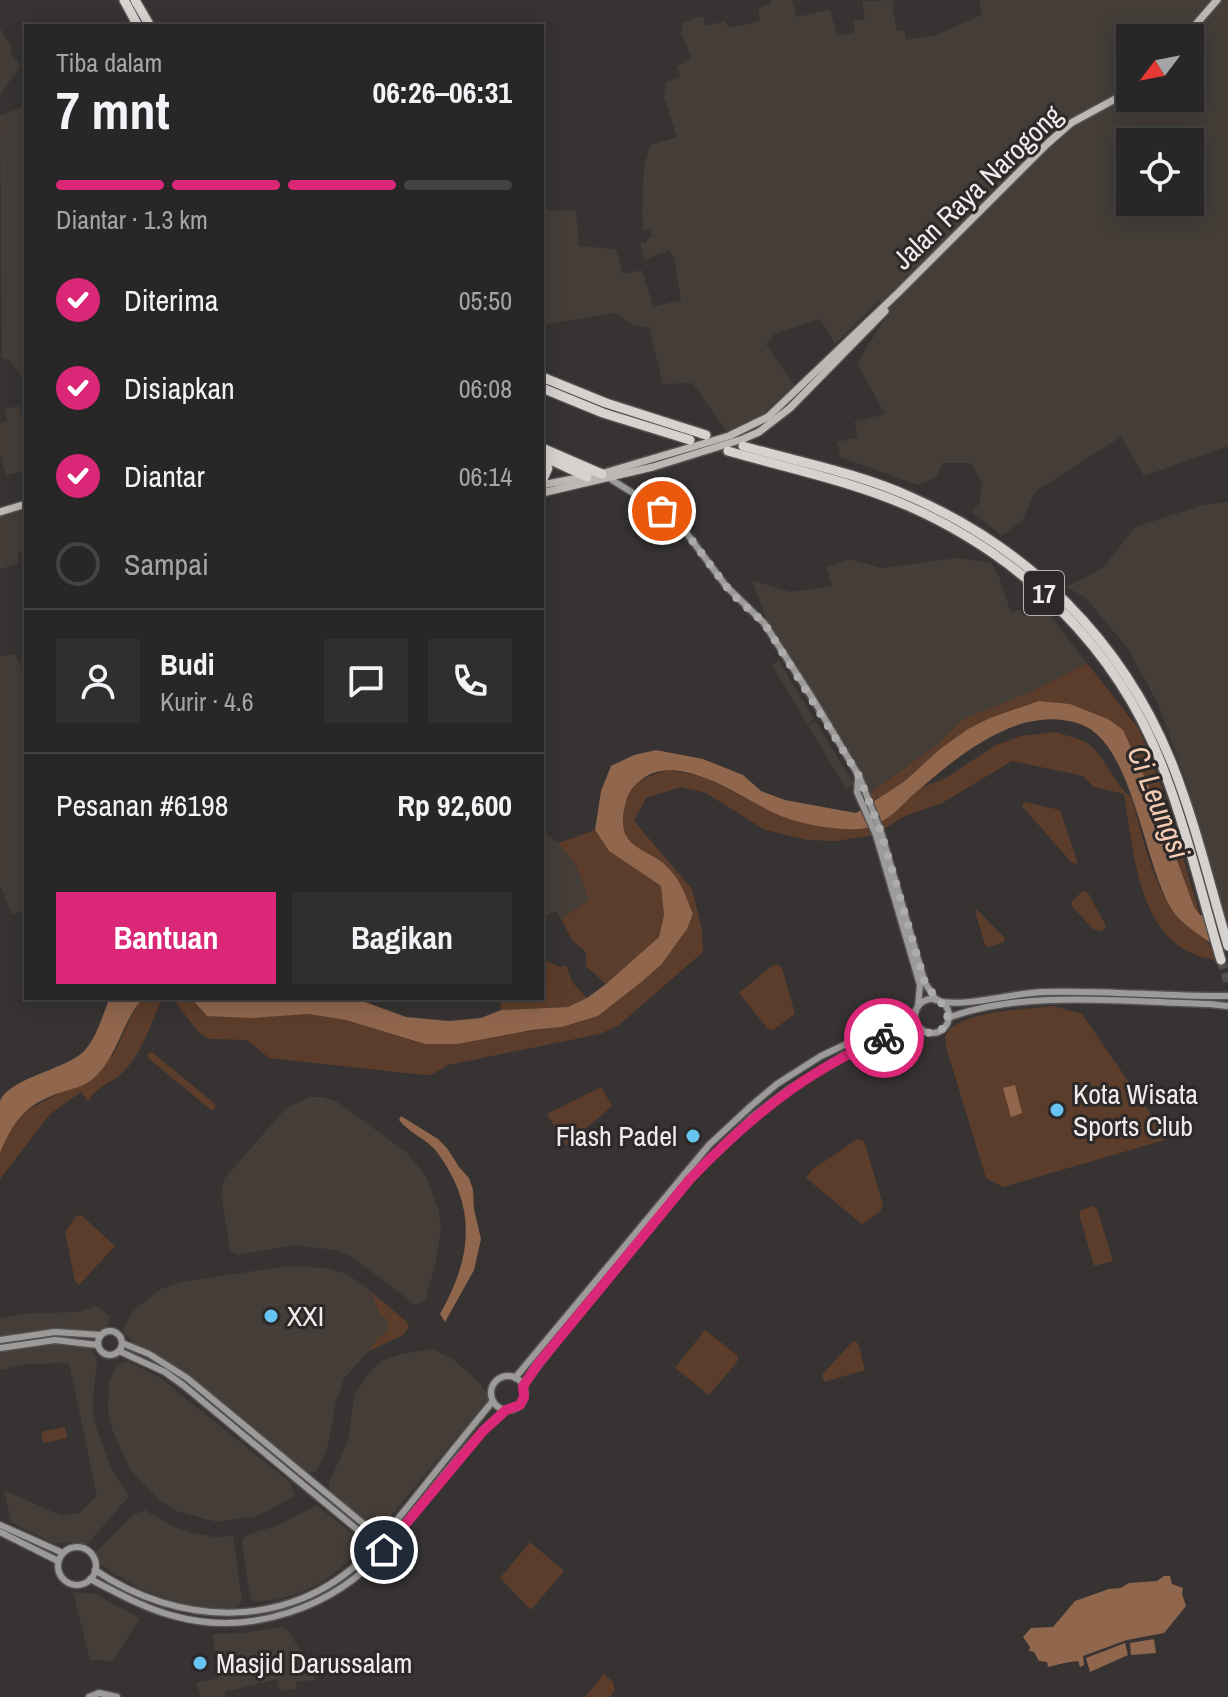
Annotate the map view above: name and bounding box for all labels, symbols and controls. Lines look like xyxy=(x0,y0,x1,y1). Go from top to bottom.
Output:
north arrow xyxy=(1116,24,1204,112)
map controls xyxy=(1116,24,1204,216)
text: Tiba dalam xyxy=(56,45,162,80)
text: 06:26–06:31 xyxy=(373,72,512,112)
text: 7 mnt xyxy=(56,75,170,145)
street label: Jalan Raya Narogong xyxy=(884,96,1070,278)
button: locate xyxy=(1116,128,1204,216)
text: Diantar · 1.3 km xyxy=(56,202,208,237)
icon: check xyxy=(56,278,100,322)
text: Diterima xyxy=(124,280,218,320)
text: 05:50 xyxy=(459,283,512,318)
icon: check xyxy=(56,366,100,410)
text: Disiapkan xyxy=(124,368,235,408)
text: 06:08 xyxy=(459,371,512,406)
icon: check xyxy=(56,454,100,498)
text: Diantar xyxy=(124,456,205,496)
text: 06:14 xyxy=(459,459,512,494)
pin xyxy=(628,477,696,545)
icon: bag xyxy=(640,489,684,533)
text: Sampai xyxy=(124,544,209,584)
road number: 17 xyxy=(1024,571,1064,615)
button: person xyxy=(56,639,140,723)
button: chat xyxy=(324,639,408,723)
button: phone xyxy=(428,639,512,723)
text: Budi xyxy=(160,644,215,684)
text: Kurir · 4.6 xyxy=(160,684,254,719)
water label: Ci Leungsi xyxy=(1118,739,1200,865)
text: Pesanan #6198 xyxy=(56,785,228,825)
text: Rp 92,600 xyxy=(397,785,512,825)
button: Bantuan xyxy=(56,892,276,984)
button: Bagikan xyxy=(292,892,512,984)
courier xyxy=(844,998,924,1078)
icon: bike xyxy=(862,1016,906,1060)
place label: Kota Wisata Sports Club xyxy=(1073,1075,1198,1145)
marker: Kota Wisata Sports Club xyxy=(1048,1101,1066,1119)
place label: Flash Padel xyxy=(556,1117,677,1155)
marker: Flash Padel xyxy=(684,1127,702,1145)
place label: XXI xyxy=(287,1297,324,1335)
marker: XXI xyxy=(262,1307,280,1325)
pin xyxy=(350,1516,418,1584)
icon: home xyxy=(362,1528,406,1572)
place label: Masjid Darussalam xyxy=(216,1644,412,1682)
marker: Masjid Darussalam xyxy=(191,1654,209,1672)

